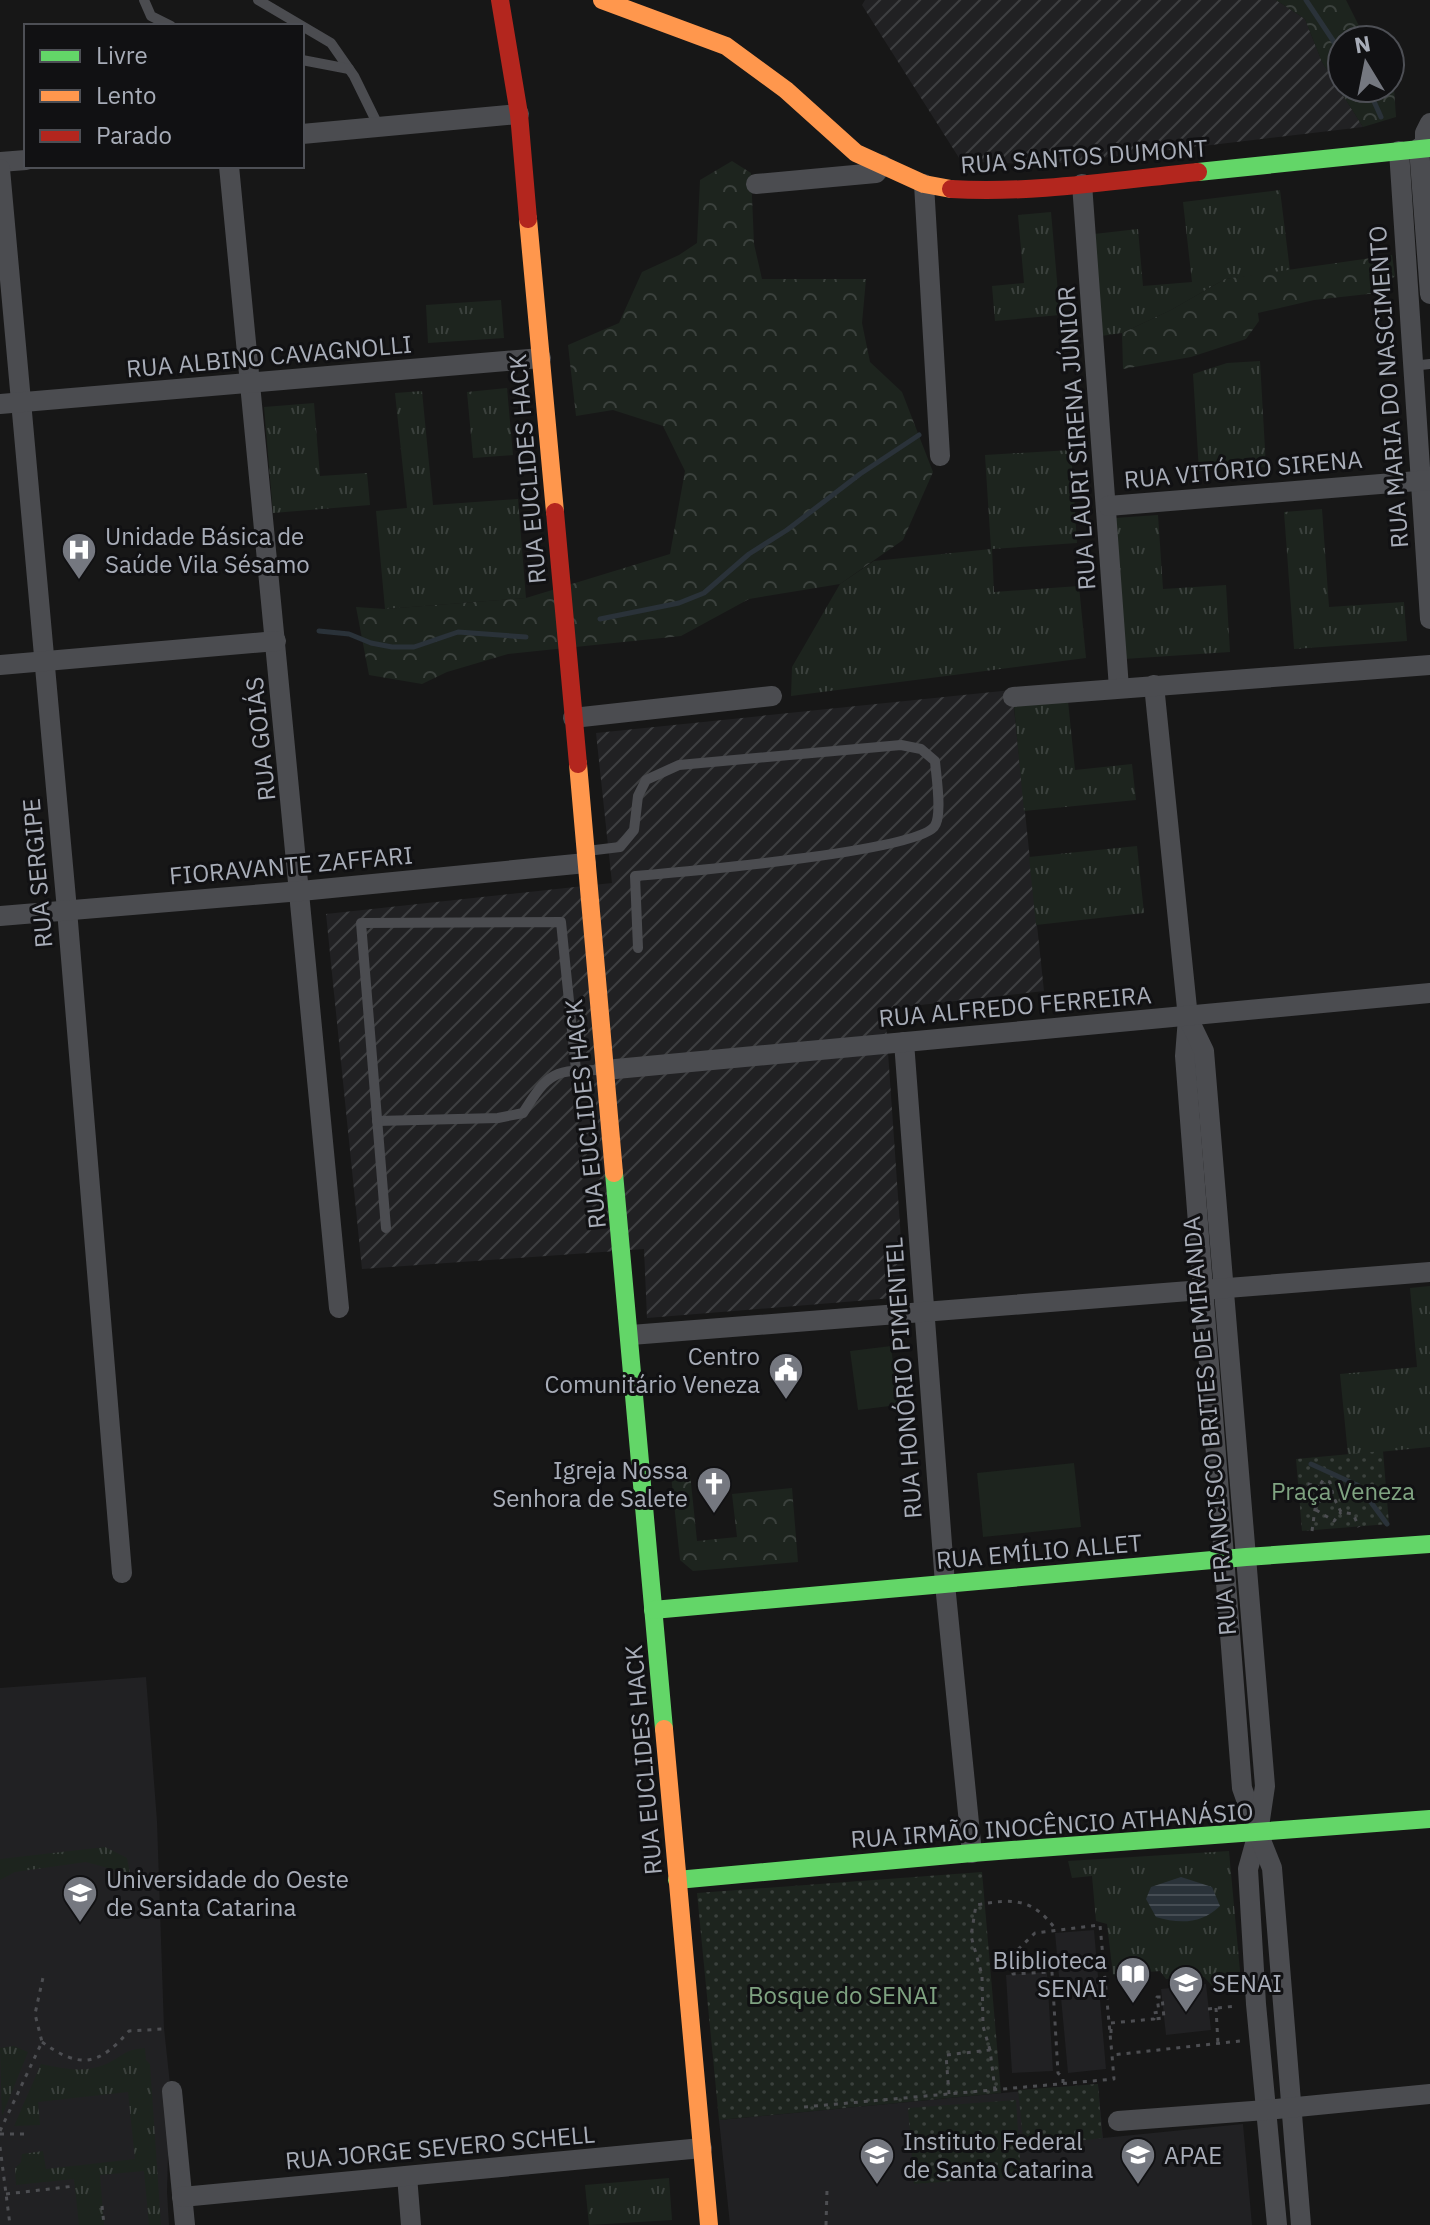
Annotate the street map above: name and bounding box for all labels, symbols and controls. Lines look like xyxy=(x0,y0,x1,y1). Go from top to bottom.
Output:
legend xyxy=(24,24,304,168)
north arrow xyxy=(1326,24,1406,104)
text: N xyxy=(1352,28,1373,59)
text: Livre xyxy=(96,39,148,71)
text: Lento xyxy=(96,79,156,111)
text: Parado xyxy=(96,119,172,151)
street label: RUA SANTOS DUMONT xyxy=(959,131,1209,181)
street label: RUA MARIA DO NASCIMENTO xyxy=(1361,225,1415,549)
street label: RUA LAURI SIRENA JÚNIOR xyxy=(1049,285,1103,591)
street label: RUA ALBINO CAVAGNOLLI xyxy=(125,328,413,384)
street label: RUA EUCLIDES HACK xyxy=(501,353,553,585)
street label: RUA VITÓRIO SIRENA xyxy=(1122,443,1364,495)
place label: Unidade Básica de Saúde Vila Sésamo xyxy=(105,520,310,580)
hospital icon: Unidade Básica de Saúde Vila Sésamo xyxy=(60,531,98,581)
street label: RUA GOIÁS xyxy=(238,675,282,803)
street label: RUA SERGIPE xyxy=(15,797,59,949)
street label: FIORAVANTE ZAFFARI xyxy=(168,838,414,892)
street label: RUA ALFREDO FERREIRA xyxy=(877,978,1153,1034)
street label: RUA EUCLIDES HACK xyxy=(557,998,613,1230)
street label: RUA FRANCISCO BRITES DE MIRANDA xyxy=(1175,1215,1243,1637)
street label: RUA HONÓRIO PIMENTEL xyxy=(877,1236,929,1520)
place label: Centro Comunitário Veneza xyxy=(545,1340,760,1400)
public building icon: Centro Comunitário Veneza xyxy=(767,1351,805,1401)
place label: Igreja Nossa Senhora de Salete xyxy=(492,1454,688,1514)
church icon: Igreja Nossa Senhora de Salete xyxy=(695,1465,733,1515)
park label: Praça Veneza xyxy=(1271,1475,1415,1507)
street label: RUA EMÍLIO ALLET xyxy=(935,1526,1144,1576)
street label: RUA EUCLIDES HACK xyxy=(617,1644,669,1876)
street label: RUA IRMÃO INOCÊNCIO ATHANÁSIO xyxy=(850,1795,1254,1855)
place label: Universidade do Oeste de Santa Catarina xyxy=(106,1863,349,1923)
school or university icon: Universidade do Oeste de Santa Catarina xyxy=(61,1874,99,1924)
place label: Bliblioteca SENAI xyxy=(993,1944,1107,2004)
library icon: Bliblioteca SENAI xyxy=(1114,1955,1152,2005)
school or university icon: SENAI xyxy=(1167,1964,1205,2014)
place label: SENAI xyxy=(1212,1967,1282,1999)
park label: Bosque do SENAI xyxy=(748,1979,938,2011)
street label: RUA JORGE SEVERO SCHELL xyxy=(284,2118,596,2176)
place label: Instituto Federal de Santa Catarina xyxy=(903,2125,1093,2185)
school or university icon: Instituto Federal de Santa Catarina xyxy=(858,2136,896,2186)
school or university icon: APAE xyxy=(1119,2136,1157,2186)
place label: APAE xyxy=(1164,2139,1222,2171)

